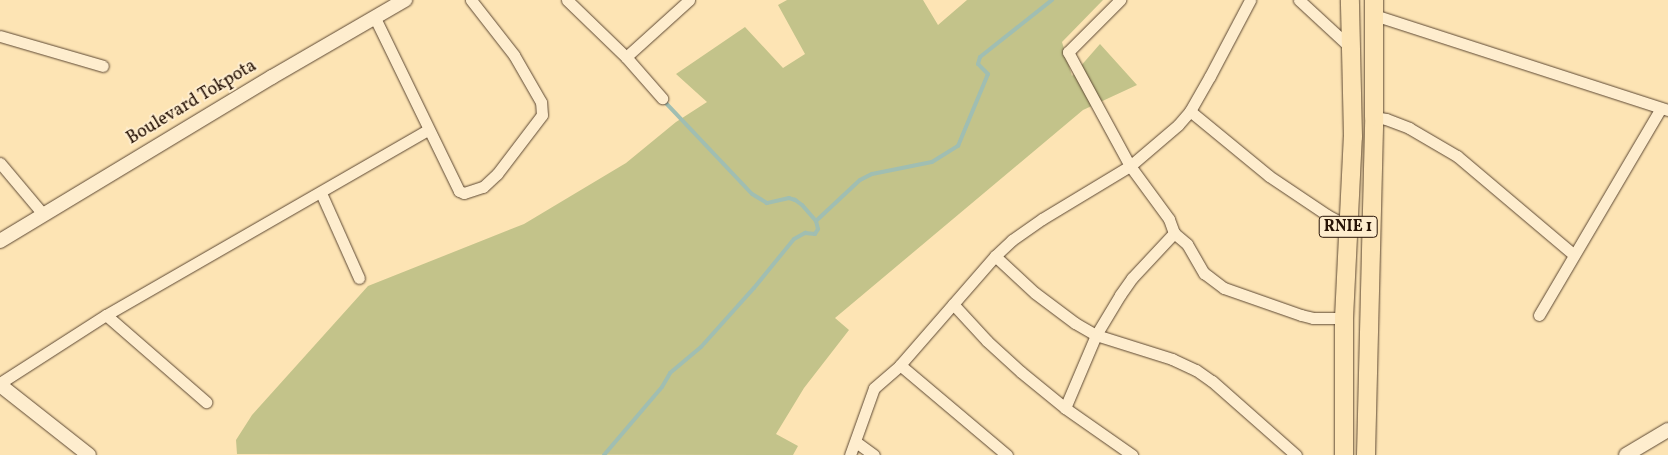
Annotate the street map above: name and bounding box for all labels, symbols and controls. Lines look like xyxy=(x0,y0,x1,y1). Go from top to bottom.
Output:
street label: Boulevard Tokpota xyxy=(123,56,261,150)
road number: RNIE 1 xyxy=(1318,213,1378,240)

